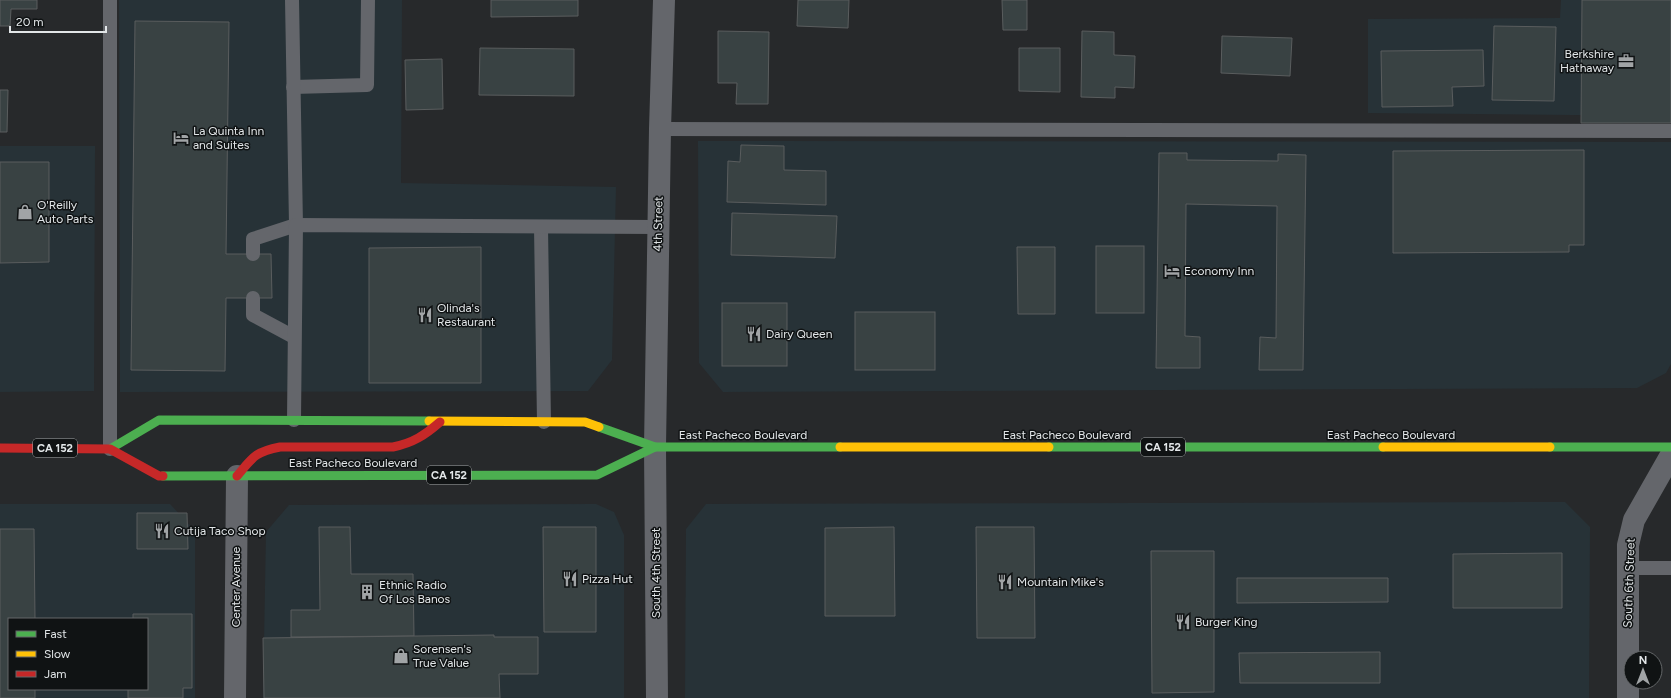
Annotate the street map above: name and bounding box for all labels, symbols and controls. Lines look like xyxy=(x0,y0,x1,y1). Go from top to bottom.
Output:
scale bar xyxy=(10,8,106,34)
text: 20 m xyxy=(16,15,44,29)
place label: Berkshire Hathaway xyxy=(1560,47,1615,75)
office icon: Berkshire Hathaway xyxy=(1617,52,1635,70)
place label: La Quinta Inn and Suites xyxy=(193,124,264,152)
hotel icon: La Quinta Inn and Suites xyxy=(172,129,190,147)
street label: 4th Street xyxy=(651,196,665,252)
place label: O'Reilly Auto Parts xyxy=(37,198,94,226)
shop icon: O'Reilly Auto Parts xyxy=(16,203,34,221)
hotel icon: Economy Inn xyxy=(1163,262,1181,280)
place label: Economy Inn xyxy=(1184,264,1255,278)
place label: Olinda's Restaurant xyxy=(437,301,496,329)
restaurant icon: Olinda's Restaurant xyxy=(416,306,434,324)
restaurant icon: Dairy Queen xyxy=(745,325,763,343)
place label: Dairy Queen xyxy=(766,327,833,341)
street label: East Pacheco Boulevard xyxy=(679,428,807,442)
street label: East Pacheco Boulevard xyxy=(1003,428,1131,442)
street label: East Pacheco Boulevard xyxy=(1327,428,1455,442)
road number: CA 152 xyxy=(1141,438,1185,456)
road number: CA 152 xyxy=(33,439,77,457)
street label: East Pacheco Boulevard xyxy=(289,456,417,470)
road number: CA 152 xyxy=(427,466,471,484)
restaurant icon: Cutija Taco Shop xyxy=(153,522,171,540)
place label: Cutija Taco Shop xyxy=(174,524,266,538)
street label: South 4th Street xyxy=(649,527,663,618)
street label: South 6th Street xyxy=(1620,537,1638,628)
street label: Center Avenue xyxy=(229,546,243,627)
restaurant icon: Pizza Hut xyxy=(561,570,579,588)
place label: Pizza Hut xyxy=(582,572,633,586)
restaurant icon: Mountain Mike's xyxy=(996,573,1014,591)
place label: Mountain Mike's xyxy=(1017,575,1104,589)
place label: Ethnic Radio Of Los Banos xyxy=(379,578,451,606)
building icon: Ethnic Radio Of Los Banos xyxy=(358,583,376,601)
restaurant icon: Burger King xyxy=(1174,613,1192,631)
place label: Burger King xyxy=(1195,615,1258,629)
legend xyxy=(8,618,148,690)
text: Fast xyxy=(44,627,67,641)
place label: Sorensen's True Value xyxy=(413,642,472,670)
text: Slow xyxy=(44,647,71,661)
shop icon: Sorensen's True Value xyxy=(392,647,410,665)
north arrow xyxy=(1623,650,1663,690)
text: N xyxy=(1639,654,1647,667)
text: Jam xyxy=(44,667,67,681)

